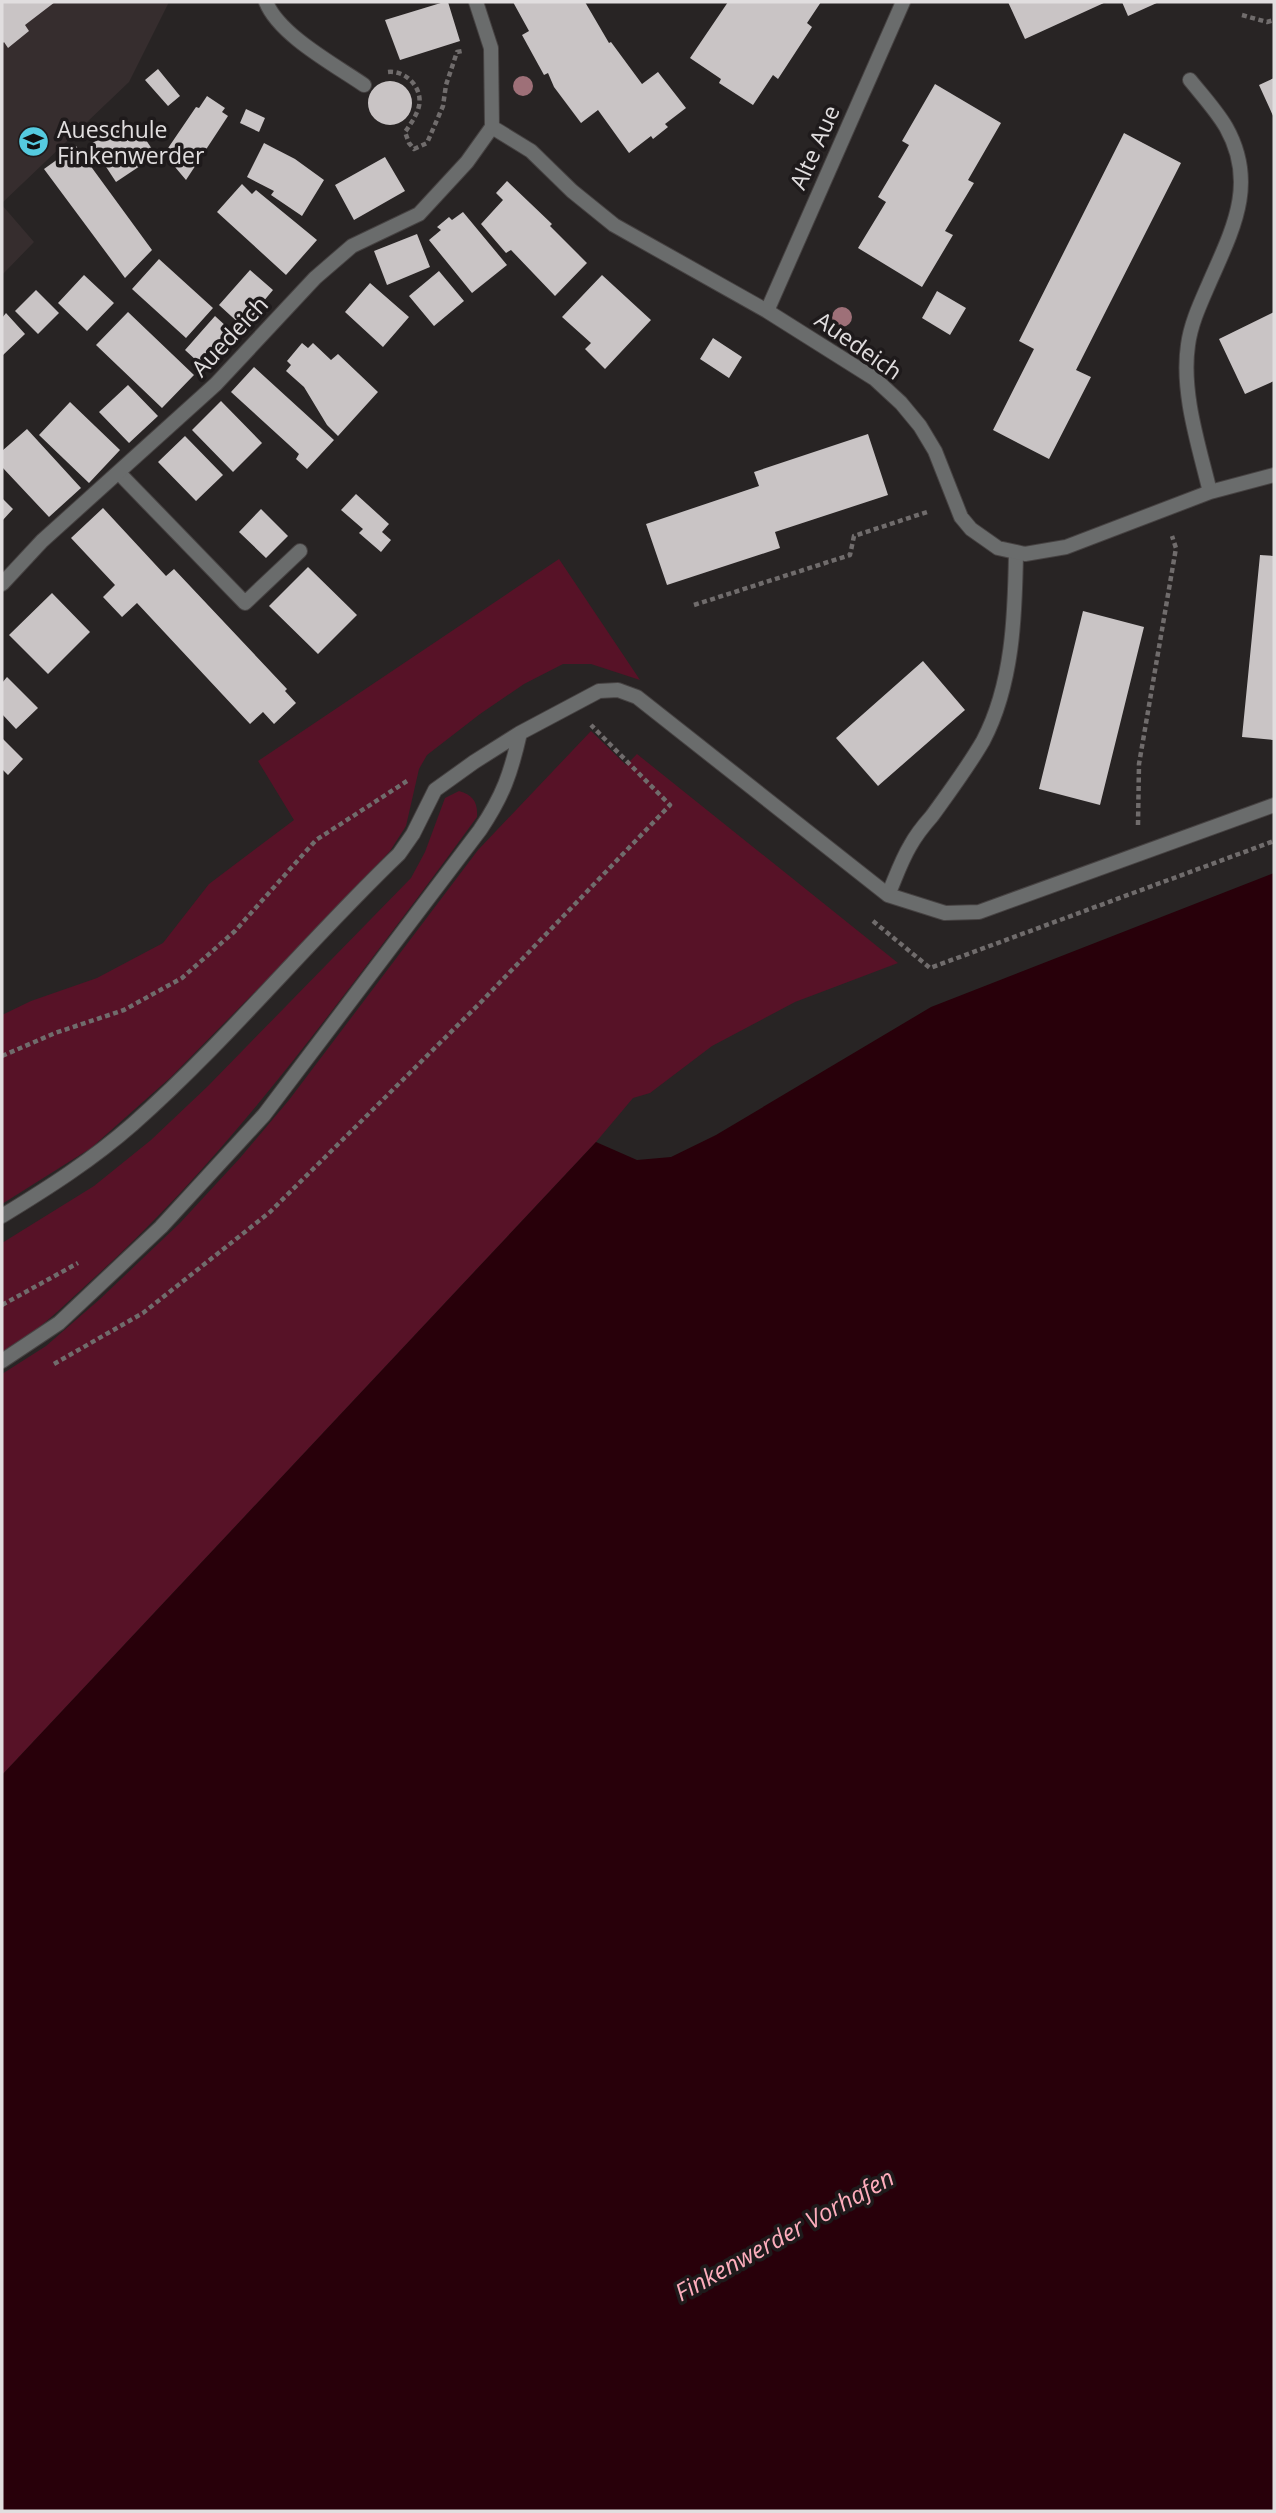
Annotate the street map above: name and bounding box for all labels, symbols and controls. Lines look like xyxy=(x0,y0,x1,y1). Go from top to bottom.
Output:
street label: Alte Aue xyxy=(781,100,847,194)
place label: Aueschule Finkenwerder xyxy=(57,113,205,171)
school or university icon: Aueschule Finkenwerder xyxy=(17,125,51,159)
street label: Auedeich xyxy=(183,289,275,383)
street label: Auedeich xyxy=(809,303,909,387)
water label: Finkenwerder Vorhafen xyxy=(668,2160,900,2308)

